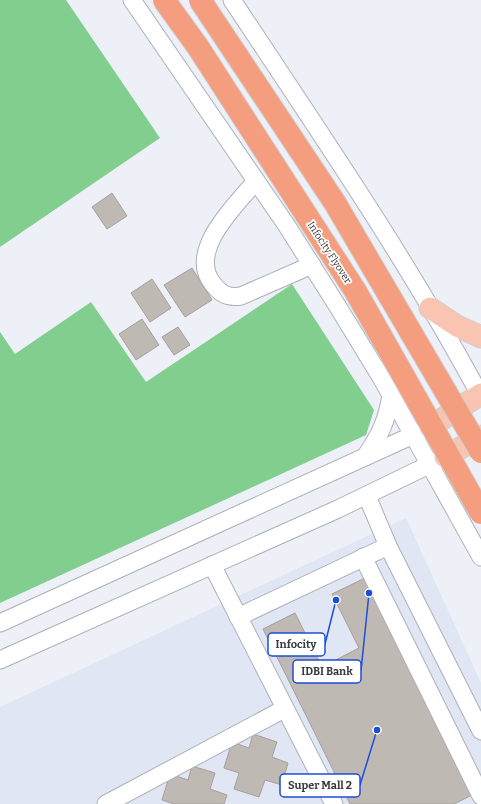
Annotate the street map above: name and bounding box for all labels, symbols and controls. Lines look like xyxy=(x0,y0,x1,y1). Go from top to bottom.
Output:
street label: Infocity Flyover xyxy=(305,219,354,286)
callout: Infocity xyxy=(268,633,325,656)
text: Infocity xyxy=(276,638,317,651)
callout: IDBI Bank xyxy=(293,660,361,683)
text: IDBI Bank xyxy=(301,665,353,678)
callout: Super Mall 2 xyxy=(280,774,360,797)
text: Super Mall 2 xyxy=(288,779,352,792)

